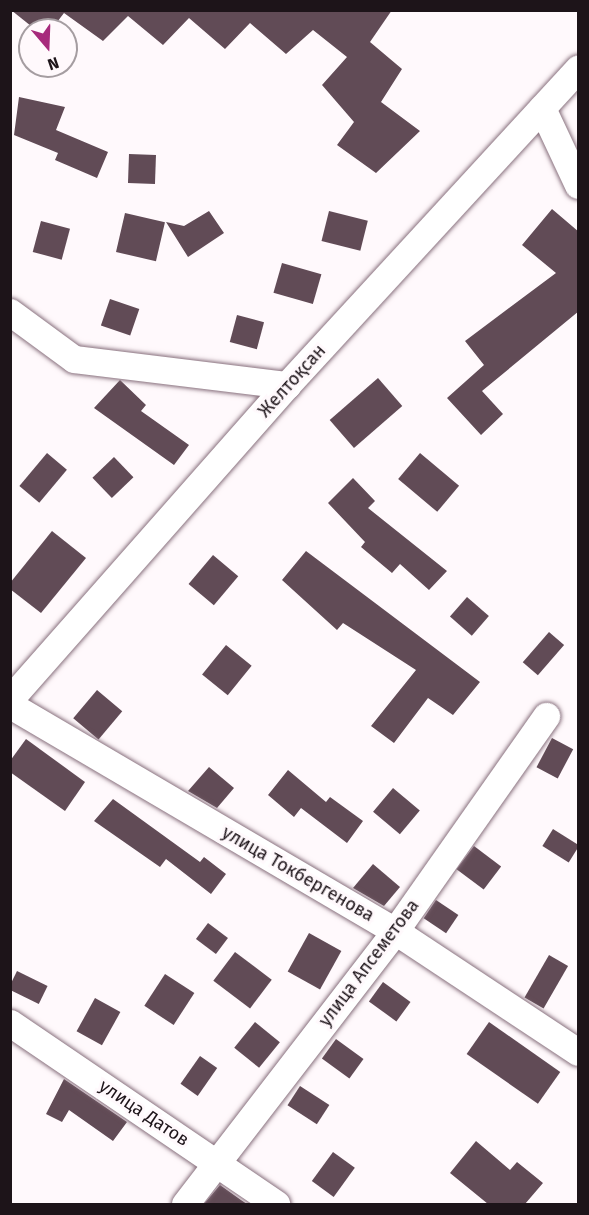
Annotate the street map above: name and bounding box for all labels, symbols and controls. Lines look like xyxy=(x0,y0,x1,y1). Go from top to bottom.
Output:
north arrow xyxy=(18,18,78,78)
text: N xyxy=(45,53,61,74)
street label: Желтоқсан xyxy=(254,340,330,422)
street label: улица Токбергенова xyxy=(218,822,378,926)
street label: улица Апсеметова xyxy=(314,895,424,1031)
street label: улица Датов xyxy=(95,1075,193,1151)

